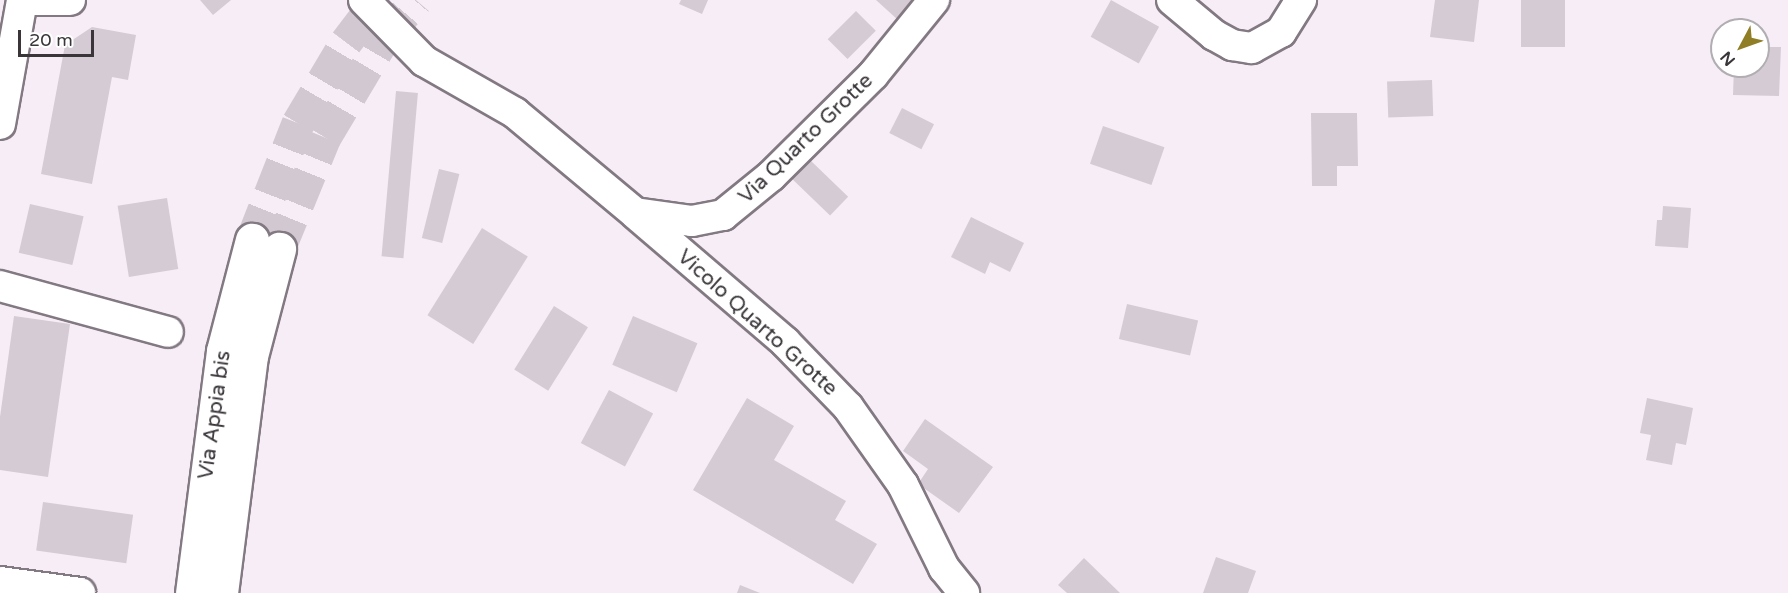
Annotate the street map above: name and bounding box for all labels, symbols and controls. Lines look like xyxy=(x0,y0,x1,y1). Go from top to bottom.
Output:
scale bar xyxy=(21,18,98,56)
north arrow xyxy=(1710,18,1770,78)
text: 20 m xyxy=(29,29,73,51)
text: N xyxy=(1716,47,1740,70)
street label: Via Quarto Grotte xyxy=(734,69,878,209)
street label: Vicolo Quarto Grotte xyxy=(672,245,842,401)
street label: Via Appia bis xyxy=(193,349,237,481)

